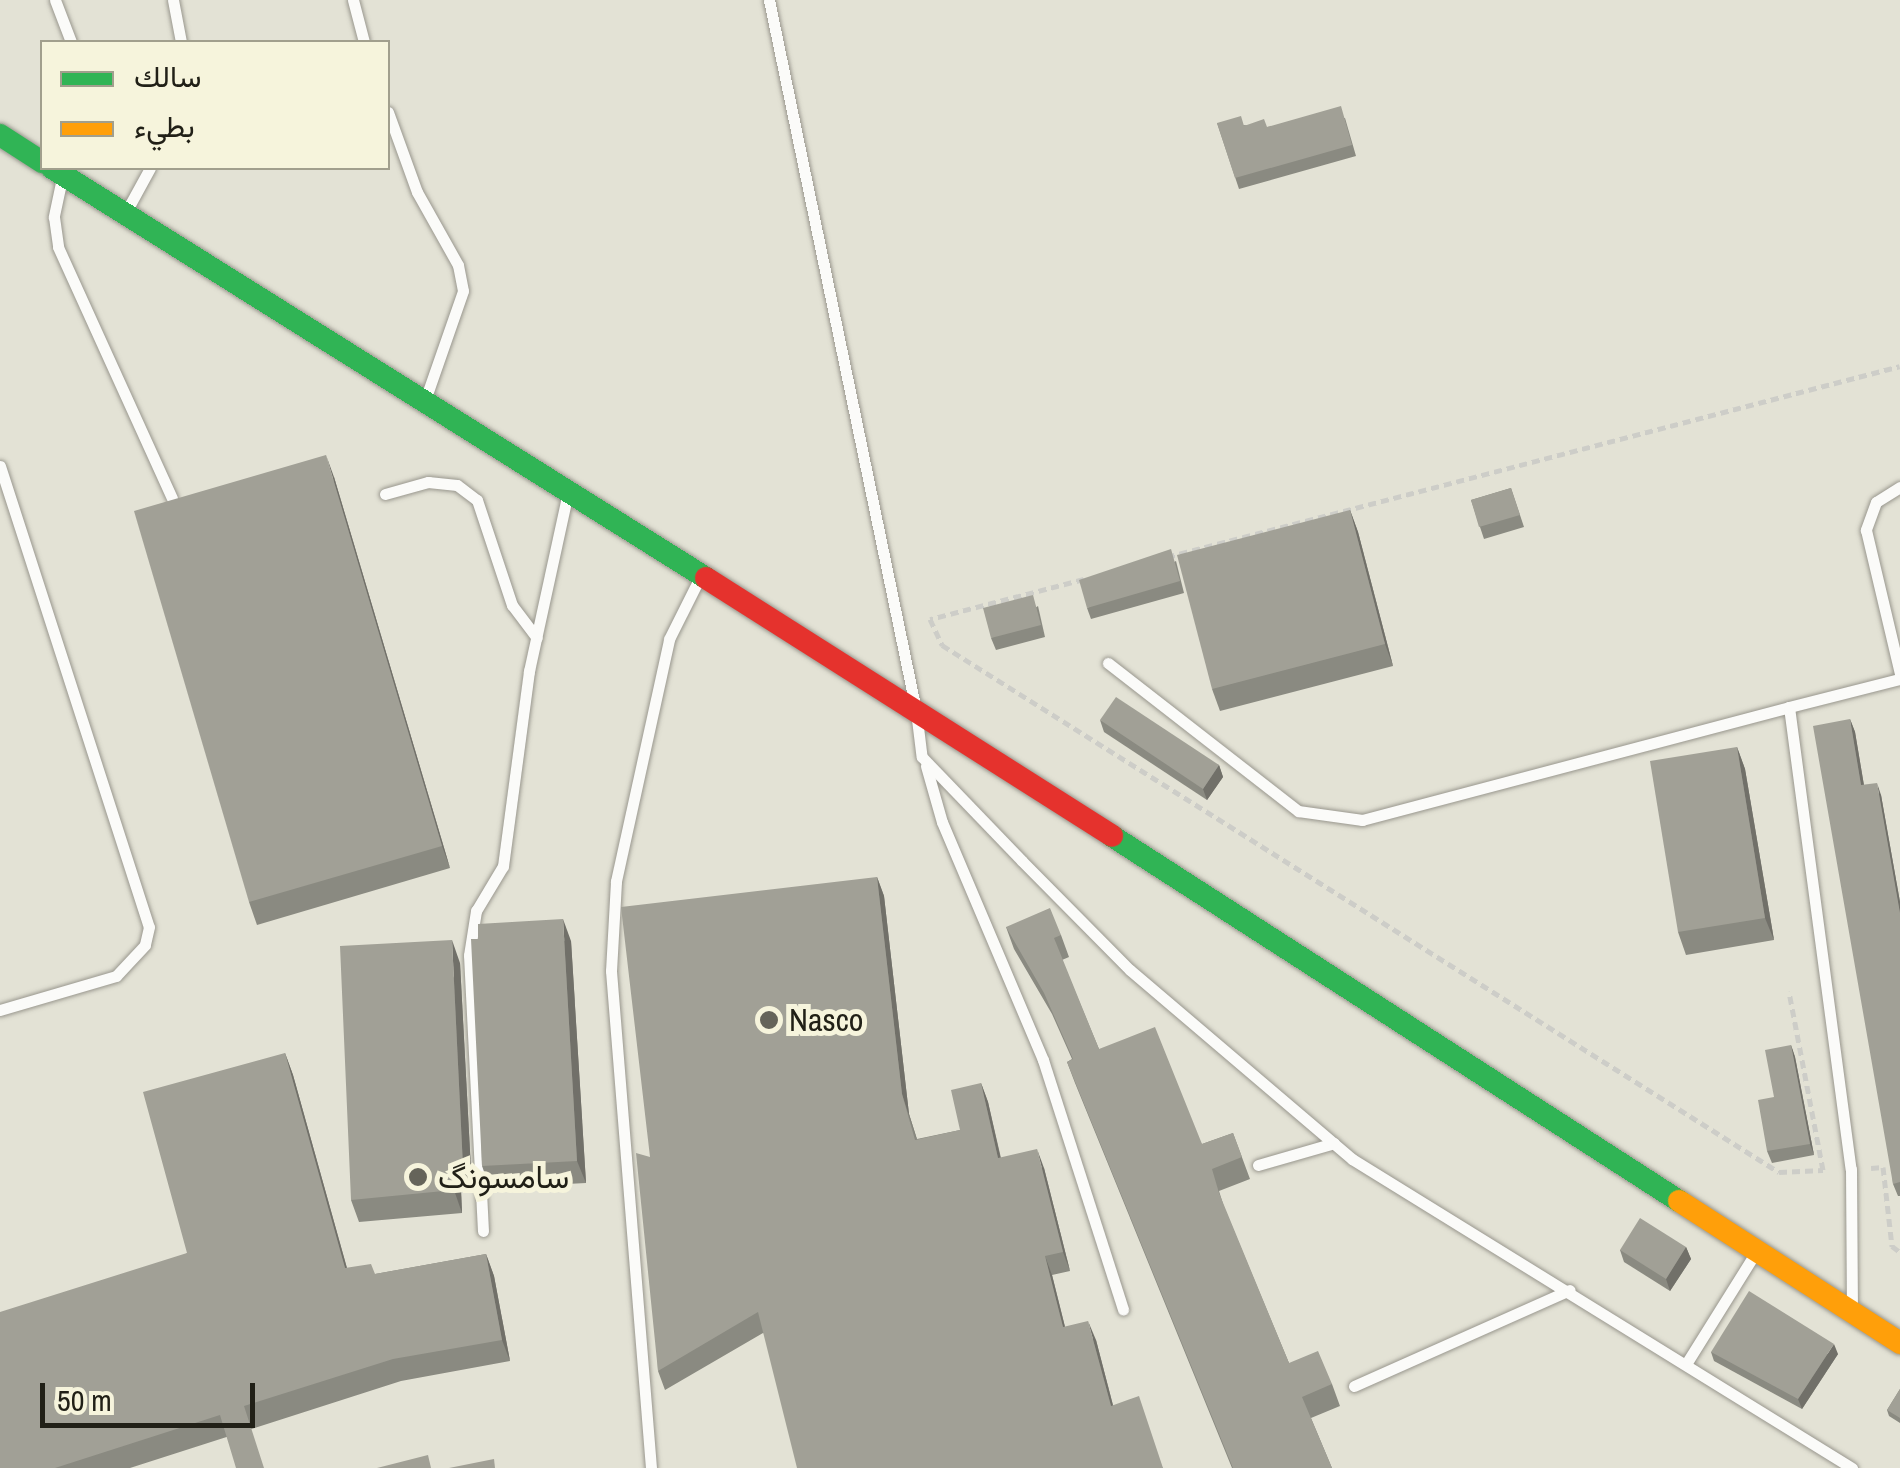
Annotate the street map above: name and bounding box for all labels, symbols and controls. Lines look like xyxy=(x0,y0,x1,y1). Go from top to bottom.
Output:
legend xyxy=(40,40,390,170)
text: سالك xyxy=(134,56,201,96)
text: بطيء xyxy=(134,106,195,146)
place label: Nasco xyxy=(789,1001,863,1039)
marker: Nasco xyxy=(758,1009,780,1031)
place label: سامسونگ xyxy=(438,1158,569,1196)
marker: سامسونگ xyxy=(407,1166,429,1188)
scale bar xyxy=(45,1363,260,1425)
text: 50 m xyxy=(57,1380,112,1420)

